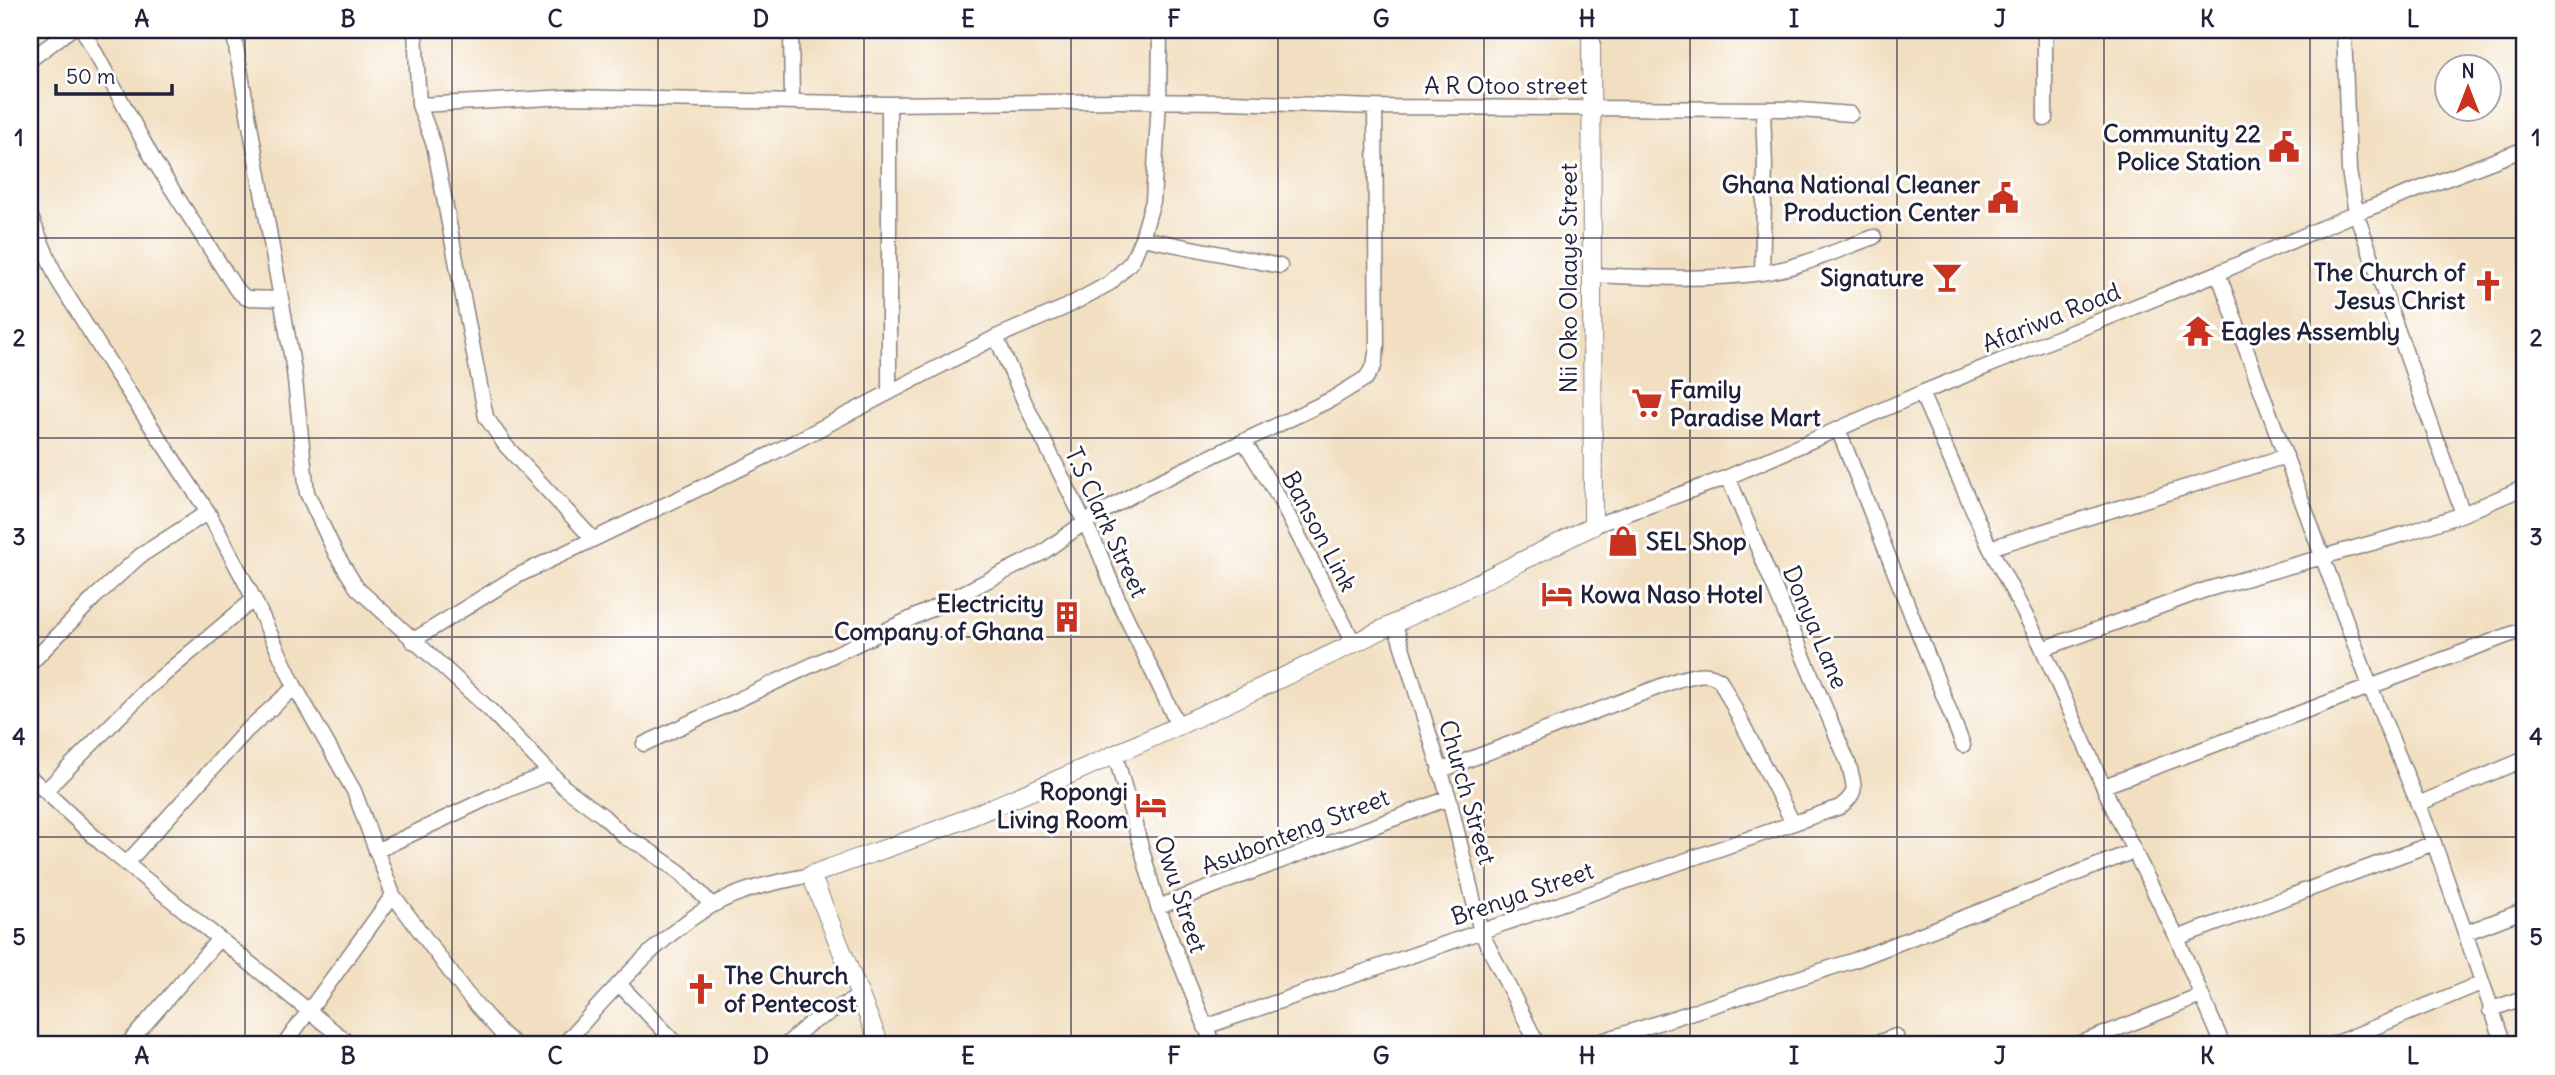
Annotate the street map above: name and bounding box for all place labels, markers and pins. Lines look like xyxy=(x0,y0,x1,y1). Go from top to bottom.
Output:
place label: Community 22 Police Station xyxy=(2103,118,2261,176)
public building icon: Community 22 Police Station xyxy=(2267,130,2301,164)
place label: Ghana National Cleaner Production Center xyxy=(1722,169,1980,227)
public building icon: Ghana National Cleaner Production Center xyxy=(1986,181,2020,215)
place label: The Church of Jesus Christ xyxy=(2314,257,2466,315)
bar icon: Signature xyxy=(1930,260,1964,294)
place label: Signature xyxy=(1820,262,1924,292)
church icon: The Church of Jesus Christ xyxy=(2471,269,2505,303)
temple icon: Eagles Assembly xyxy=(2181,314,2215,348)
place label: Eagles Assembly xyxy=(2221,316,2400,346)
place label: Family Paradise Mart xyxy=(1670,374,1822,432)
supermarket icon: Family Paradise Mart xyxy=(1630,386,1664,420)
shop icon: SEL Shop xyxy=(1606,524,1640,558)
place label: SEL Shop xyxy=(1646,526,1747,556)
hotel icon: Kowa Naso Hotel xyxy=(1540,577,1574,611)
place label: Kowa Naso Hotel xyxy=(1580,579,1763,609)
place label: Electricity Company of Ghana xyxy=(834,588,1044,646)
building icon: Electricity Company of Ghana xyxy=(1050,600,1084,634)
place label: Ropongi Living Room xyxy=(996,776,1128,834)
hotel icon: Ropongi Living Room xyxy=(1134,788,1168,822)
place label: The Church of Pentecost xyxy=(724,960,857,1018)
church icon: The Church of Pentecost xyxy=(684,972,718,1006)

